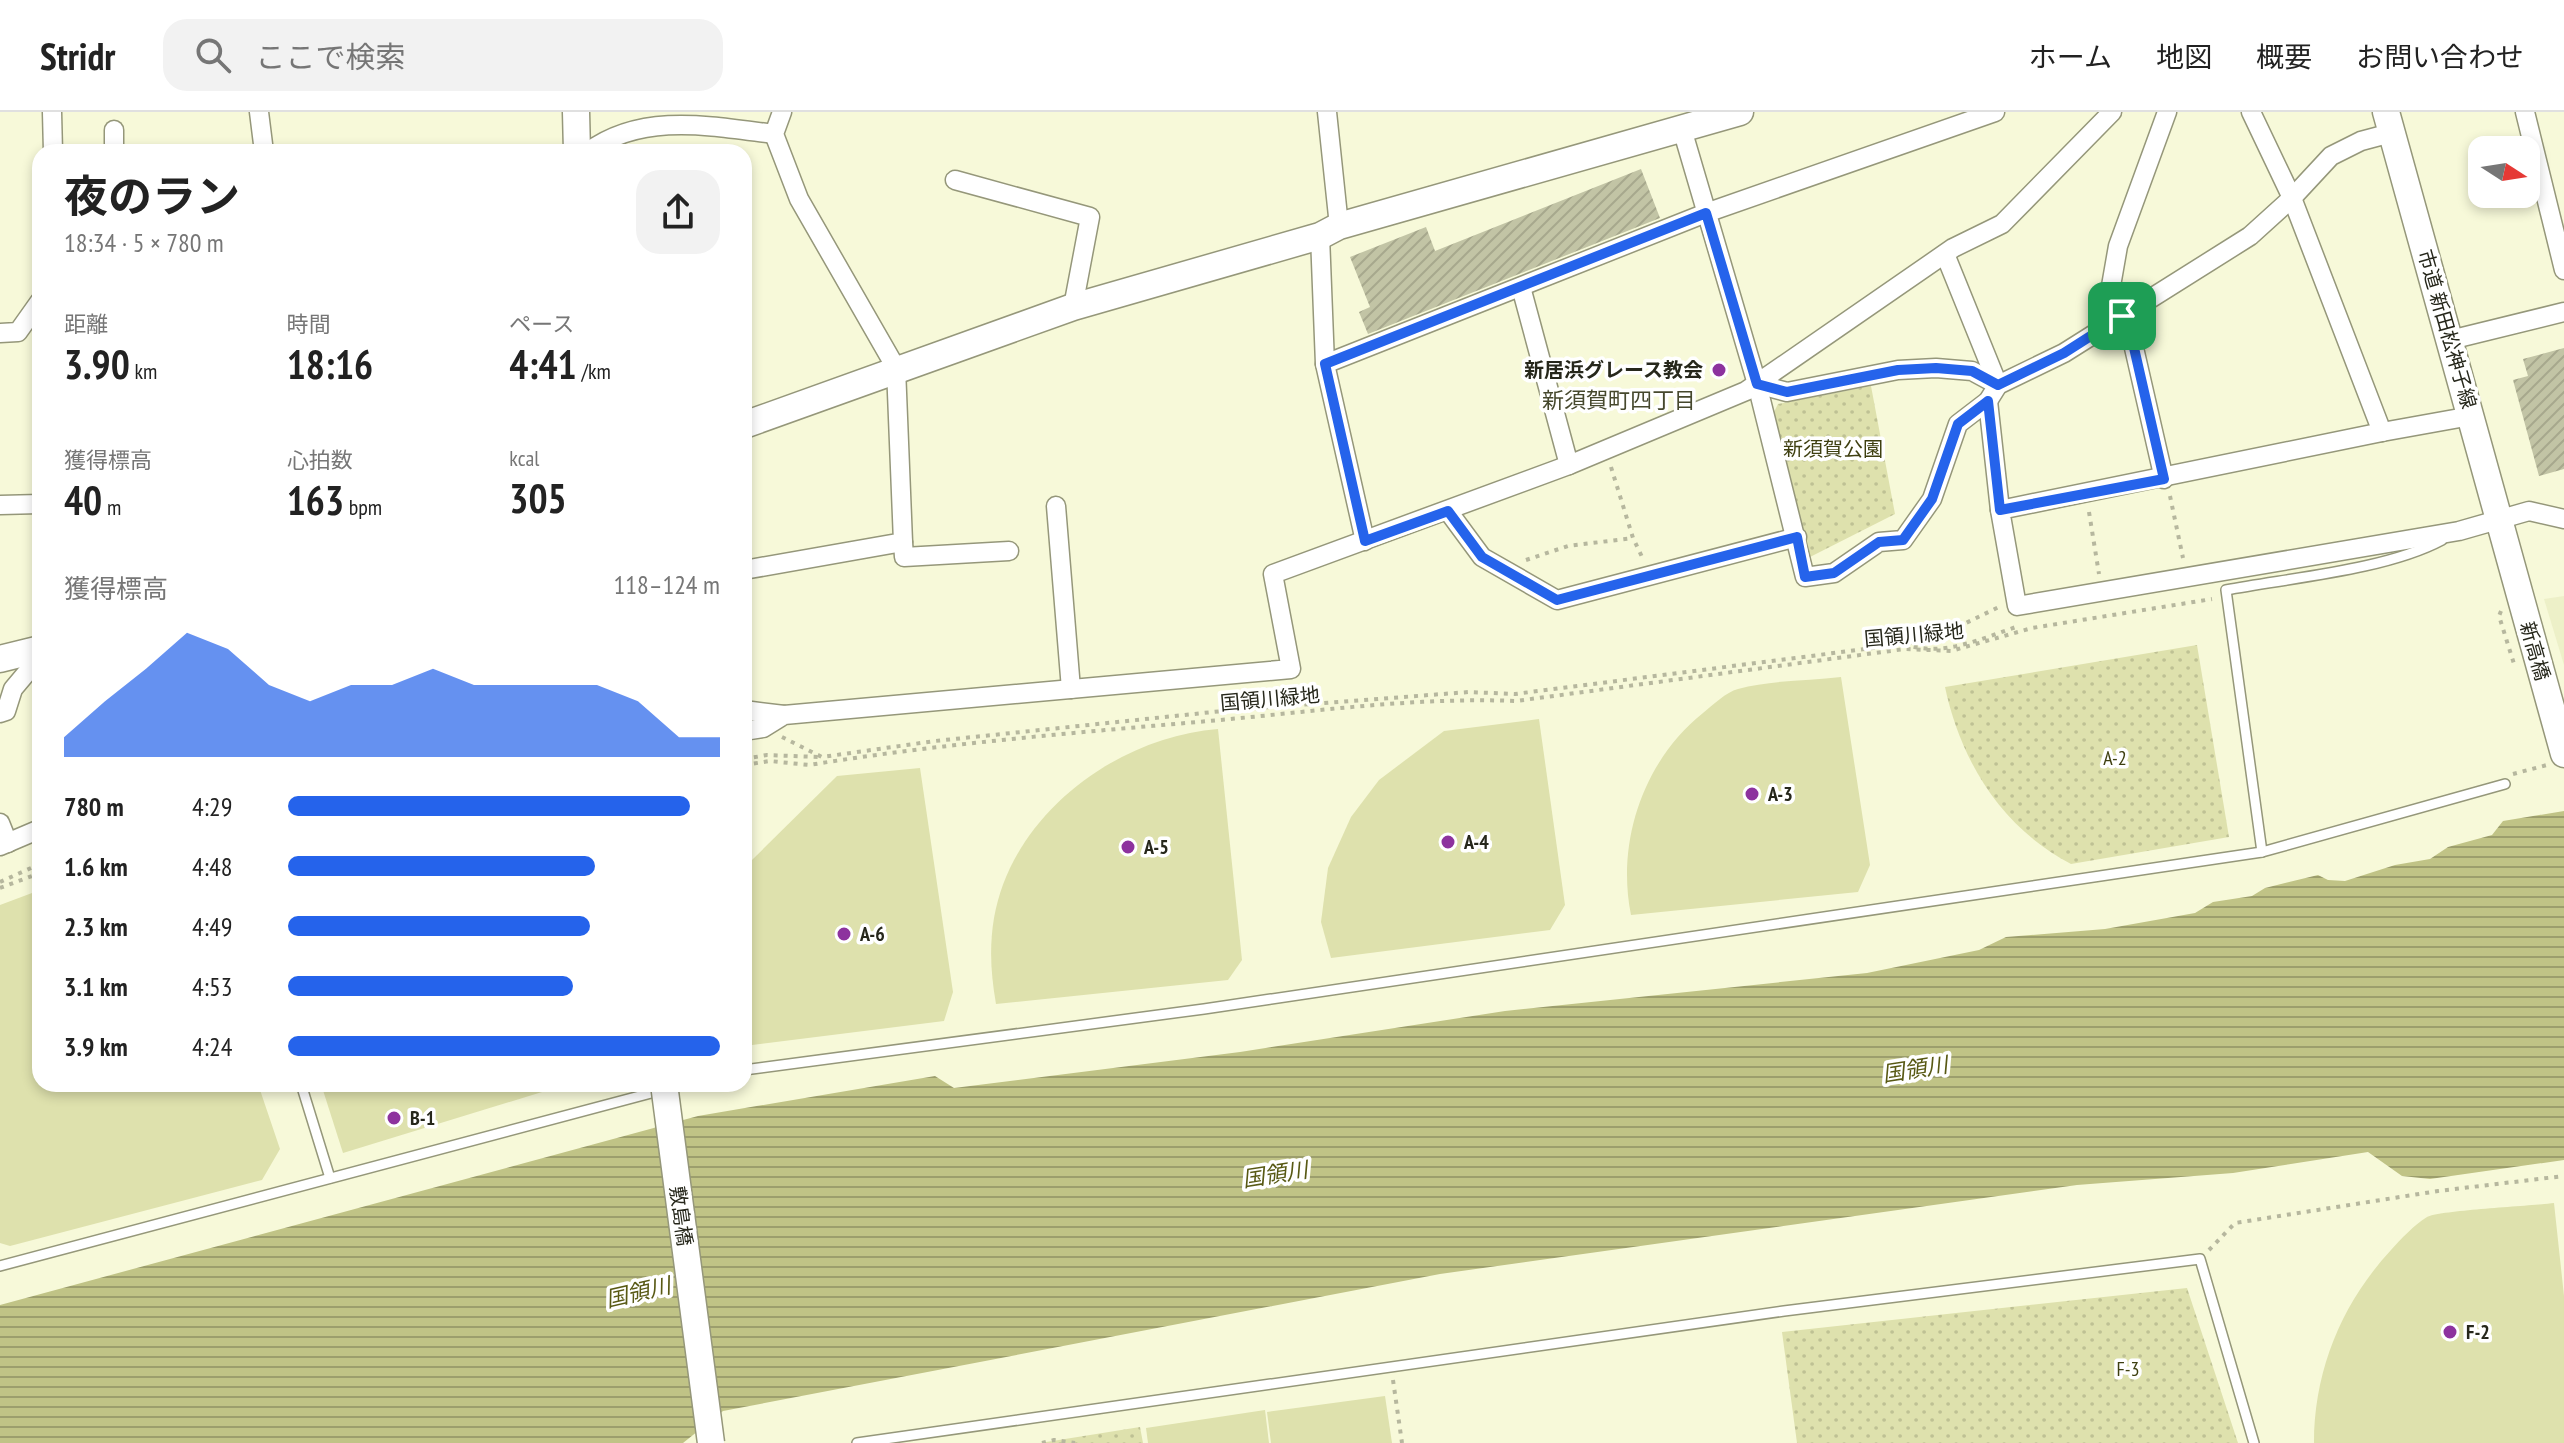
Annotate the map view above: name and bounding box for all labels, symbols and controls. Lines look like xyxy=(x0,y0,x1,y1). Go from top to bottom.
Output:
search box xyxy=(163,19,723,91)
text: Stridr xyxy=(40,31,115,80)
icon: search xyxy=(191,33,235,77)
text: ここで検索 xyxy=(255,37,405,76)
text: ホーム xyxy=(2029,38,2112,75)
text: 地図 xyxy=(2156,38,2212,75)
text: 概要 xyxy=(2256,38,2312,75)
text: お問い合わせ xyxy=(2356,38,2524,75)
north arrow xyxy=(2468,136,2540,208)
map controls xyxy=(2468,136,2540,208)
text: 夜のラン xyxy=(64,167,240,224)
button: share xyxy=(636,170,720,254)
text: 18:34 · 5 × 780 m xyxy=(64,226,224,259)
street label: 市道 新田松神子線 xyxy=(2412,246,2482,412)
pin xyxy=(2088,282,2156,350)
icon: arrive xyxy=(2100,294,2144,338)
text: 距離 xyxy=(64,310,108,338)
text: 時間 xyxy=(287,310,331,338)
text: ペース xyxy=(509,310,574,338)
text: 3.90 xyxy=(64,338,130,390)
text: 18:16 xyxy=(287,338,373,390)
text: 4:41 xyxy=(509,338,577,390)
text: km xyxy=(130,357,157,385)
text: /km xyxy=(577,357,611,385)
place label: 新居浜グレース教会 xyxy=(1524,357,1703,383)
marker: 新居浜グレース教会 xyxy=(1710,361,1728,379)
district label: 新須賀町四丁目 xyxy=(1542,386,1696,414)
park label: 新須賀公園 xyxy=(1783,436,1883,462)
text: kcal xyxy=(509,444,539,472)
text: 獲得標高 xyxy=(64,446,152,474)
text: 心拍数 xyxy=(287,446,353,474)
text: 305 xyxy=(509,472,567,524)
text: 40 xyxy=(64,474,102,526)
text: 163 xyxy=(287,474,344,526)
text: m xyxy=(102,493,121,521)
text: bpm xyxy=(344,493,382,521)
text: 118–124 m xyxy=(614,568,720,601)
text: 獲得標高 xyxy=(64,572,168,605)
street label: 国領川緑地 xyxy=(1863,618,1965,652)
street label: 新高橋 xyxy=(2514,619,2556,683)
street label: 国領川緑地 xyxy=(1219,682,1321,716)
park label: A-2 xyxy=(2103,745,2127,771)
place label: A-3 xyxy=(1767,781,1793,807)
marker: A-3 xyxy=(1743,785,1761,803)
text: 780 m xyxy=(64,790,124,823)
text: 4:29 xyxy=(192,790,232,823)
place label: A-4 xyxy=(1463,829,1489,855)
marker: A-4 xyxy=(1439,833,1457,851)
place label: A-5 xyxy=(1143,834,1169,860)
marker: A-5 xyxy=(1119,838,1137,856)
text: 1.6 km xyxy=(64,850,128,883)
text: 4:48 xyxy=(192,850,232,883)
text: 2.3 km xyxy=(64,910,128,943)
text: 4:49 xyxy=(192,910,232,943)
place label: A-6 xyxy=(859,921,885,947)
marker: A-6 xyxy=(835,925,853,943)
text: 3.1 km xyxy=(64,970,128,1003)
text: 4:53 xyxy=(192,970,232,1003)
text: 3.9 km xyxy=(64,1030,128,1063)
text: 4:24 xyxy=(192,1030,232,1063)
water label: 国領川 xyxy=(1880,1050,1952,1088)
place label: B-1 xyxy=(410,1105,435,1131)
marker: B-1 xyxy=(385,1109,403,1127)
water label: 国領川 xyxy=(1240,1155,1312,1193)
street label: 敷島橋 xyxy=(664,1184,698,1248)
water label: 国領川 xyxy=(603,1270,675,1313)
place label: F-2 xyxy=(2466,1319,2490,1345)
marker: F-2 xyxy=(2441,1323,2459,1341)
park label: F-3 xyxy=(2116,1356,2140,1382)

